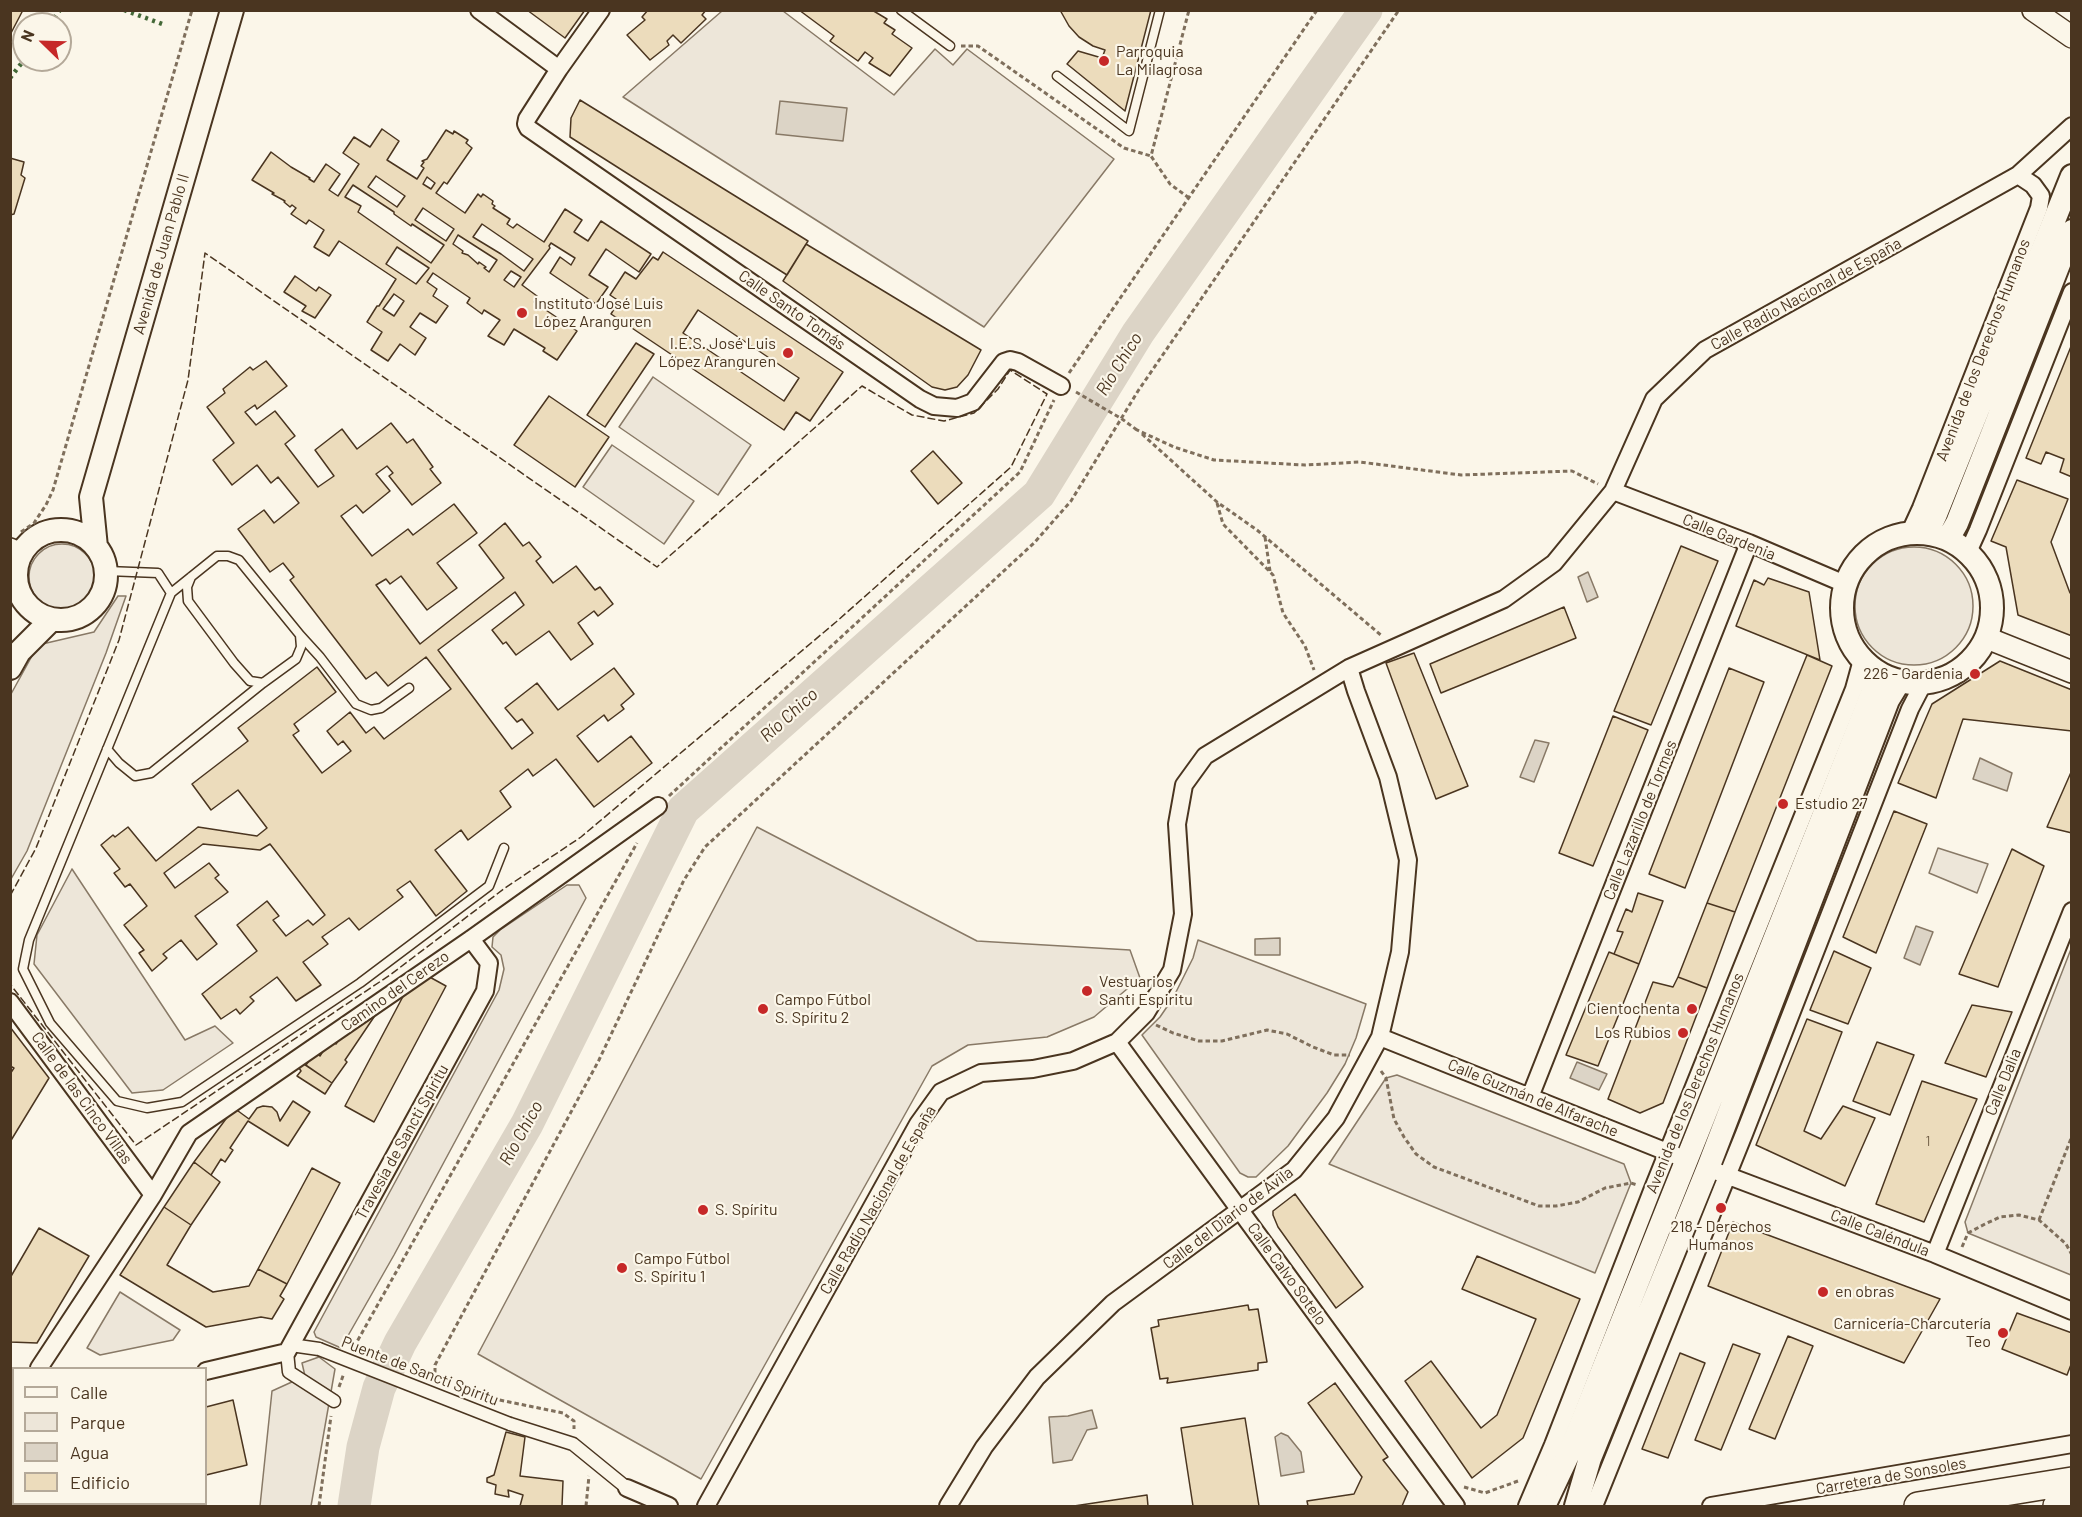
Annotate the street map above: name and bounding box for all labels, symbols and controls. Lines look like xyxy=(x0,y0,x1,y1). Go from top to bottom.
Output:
north arrow xyxy=(12,12,72,72)
text: N xyxy=(16,27,38,44)
place label: Parroquia La Milagrosa xyxy=(1116,42,1203,80)
marker: Parroquia La Milagrosa xyxy=(1097,54,1111,68)
street label: Avenida de Juan Pablo II xyxy=(129,171,193,337)
street label: Calle Radio Nacional de España xyxy=(1707,233,1905,355)
street label: Avenida de los Derechos Humanos xyxy=(1932,236,2034,464)
street label: Calle Santo Tomás xyxy=(735,266,849,354)
place label: Instituto José Luis López Aranguren xyxy=(534,294,663,332)
marker: Instituto José Luis López Aranguren xyxy=(515,306,529,320)
water label: Río Chico xyxy=(1091,328,1147,400)
place label: I.E.S. José Luis López Aranguren xyxy=(658,334,776,372)
marker: I.E.S. José Luis López Aranguren xyxy=(781,346,795,360)
street label: Calle Gardenia xyxy=(1680,510,1778,564)
place label: 226 - Gardenia xyxy=(1863,664,1963,684)
marker: 226 - Gardenia xyxy=(1968,667,1982,681)
water label: Río Chico xyxy=(756,683,822,747)
street label: Calle Lazarillo de Tormes xyxy=(1599,737,1681,903)
place label: Estudio 27 xyxy=(1795,794,1868,814)
marker: Estudio 27 xyxy=(1776,797,1790,811)
street label: Camino del Cerezo xyxy=(337,946,453,1036)
street label: Avenida de los Derechos Humanos xyxy=(1642,970,1748,1196)
place label: Vestuarios Santi Espiritu xyxy=(1099,972,1193,1010)
marker: Vestuarios Santi Espiritu xyxy=(1080,984,1094,998)
place label: Campo Fútbol S. Spíritu 2 xyxy=(775,990,871,1028)
place label: Cientochenta xyxy=(1587,999,1680,1019)
marker: Campo Fútbol S. Spíritu 2 xyxy=(756,1002,770,1016)
marker: Cientochenta xyxy=(1685,1002,1699,1016)
place label: Los Rubios xyxy=(1595,1023,1671,1043)
marker: Los Rubios xyxy=(1676,1026,1690,1040)
street label: Calle de las Cinco Villas xyxy=(27,1028,137,1168)
street label: Calle Dalia xyxy=(1981,1046,2025,1118)
street label: Calle Guzmán de Alfarache xyxy=(1445,1055,1621,1141)
street label: Travesía de Sancti Spiritu xyxy=(351,1061,453,1223)
water label: Río Chico xyxy=(494,1097,548,1169)
street label: Calle Radio Nacional de España xyxy=(816,1102,940,1298)
house number: 1 xyxy=(1926,1133,1930,1149)
street label: Calle del Diario de Ávila xyxy=(1159,1163,1297,1273)
place label: S. Spíritu xyxy=(715,1200,778,1220)
marker: 218 - Derechos Humanos xyxy=(1714,1201,1728,1215)
marker: S. Spíritu xyxy=(696,1203,710,1217)
street label: Calle Caléndula xyxy=(1828,1205,1932,1261)
place label: 218 - Derechos Humanos xyxy=(1671,1217,1771,1255)
street label: Calle Calvo Sotelo xyxy=(1243,1219,1331,1329)
place label: Campo Fútbol S. Spíritu 1 xyxy=(634,1249,730,1287)
marker: Campo Fútbol S. Spíritu 1 xyxy=(615,1261,629,1275)
place label: en obras xyxy=(1835,1282,1894,1302)
marker: en obras xyxy=(1816,1285,1830,1299)
place label: Carnicería-Charcutería Teo xyxy=(1834,1314,1991,1352)
marker: Carnicería-Charcutería Teo xyxy=(1996,1326,2010,1340)
street label: Puente de Sancti Spiritu xyxy=(339,1332,501,1410)
legend xyxy=(12,1367,207,1505)
text: Calle xyxy=(70,1381,108,1403)
text: Parque xyxy=(70,1411,125,1433)
text: Agua xyxy=(70,1441,109,1463)
street label: Carretera de Sonsoles xyxy=(1814,1453,1968,1499)
text: Edificio xyxy=(70,1471,130,1493)

